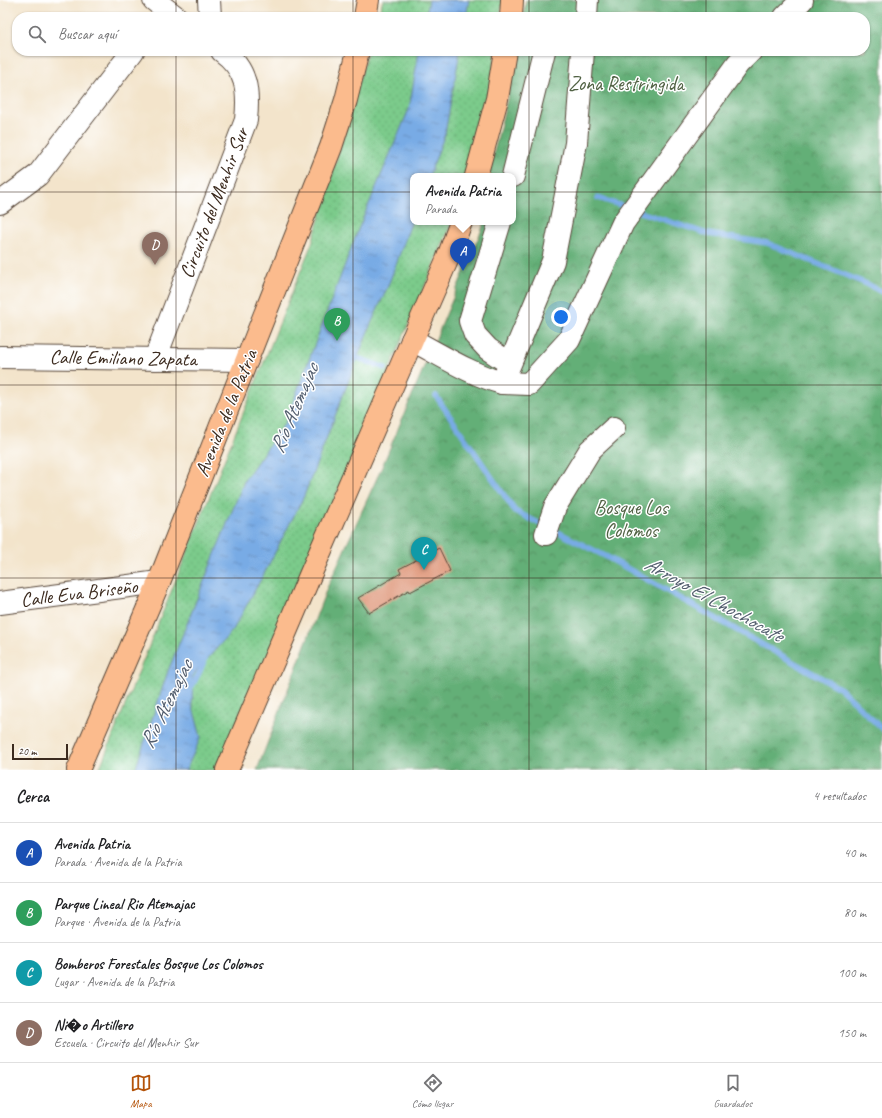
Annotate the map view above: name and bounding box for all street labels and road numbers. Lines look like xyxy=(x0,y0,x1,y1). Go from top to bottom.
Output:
street label: Circuito del Menhir Sur xyxy=(174,123,255,282)
street label: Calle Emiliano Zapata xyxy=(49,344,199,372)
street label: Avenida de la Patria xyxy=(189,344,264,480)
street label: Calle Eva Briseño xyxy=(19,573,140,613)

